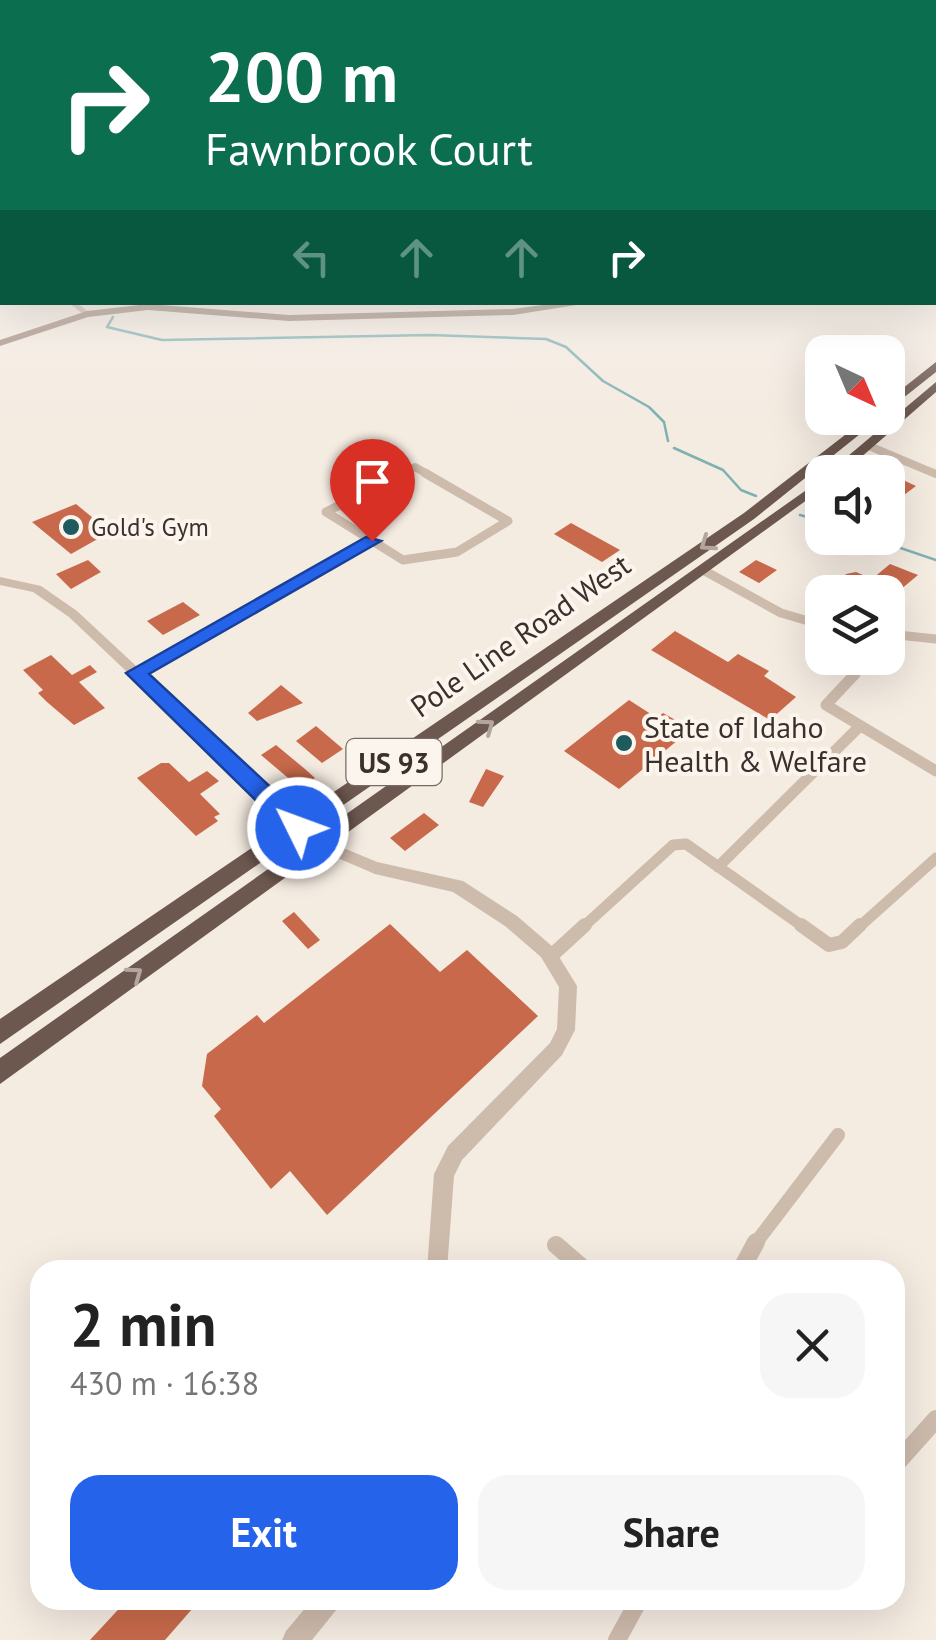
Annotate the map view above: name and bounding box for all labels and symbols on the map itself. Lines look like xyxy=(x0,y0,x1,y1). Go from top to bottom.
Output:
north arrow xyxy=(805,335,905,435)
pin xyxy=(330,439,415,542)
place label: Gold's Gym xyxy=(91,511,209,543)
marker: Gold's Gym xyxy=(60,516,82,538)
one-way arrow xyxy=(700,532,718,550)
street label: Pole Line Road West xyxy=(403,545,637,725)
place label: State of Idaho Health & Welfare xyxy=(644,707,867,780)
one-way arrow xyxy=(475,720,494,738)
marker: State of Idaho Health & Welfare xyxy=(613,732,635,754)
road number: US 93 xyxy=(346,739,442,785)
position arrow xyxy=(246,776,350,880)
one-way arrow xyxy=(124,968,143,986)

